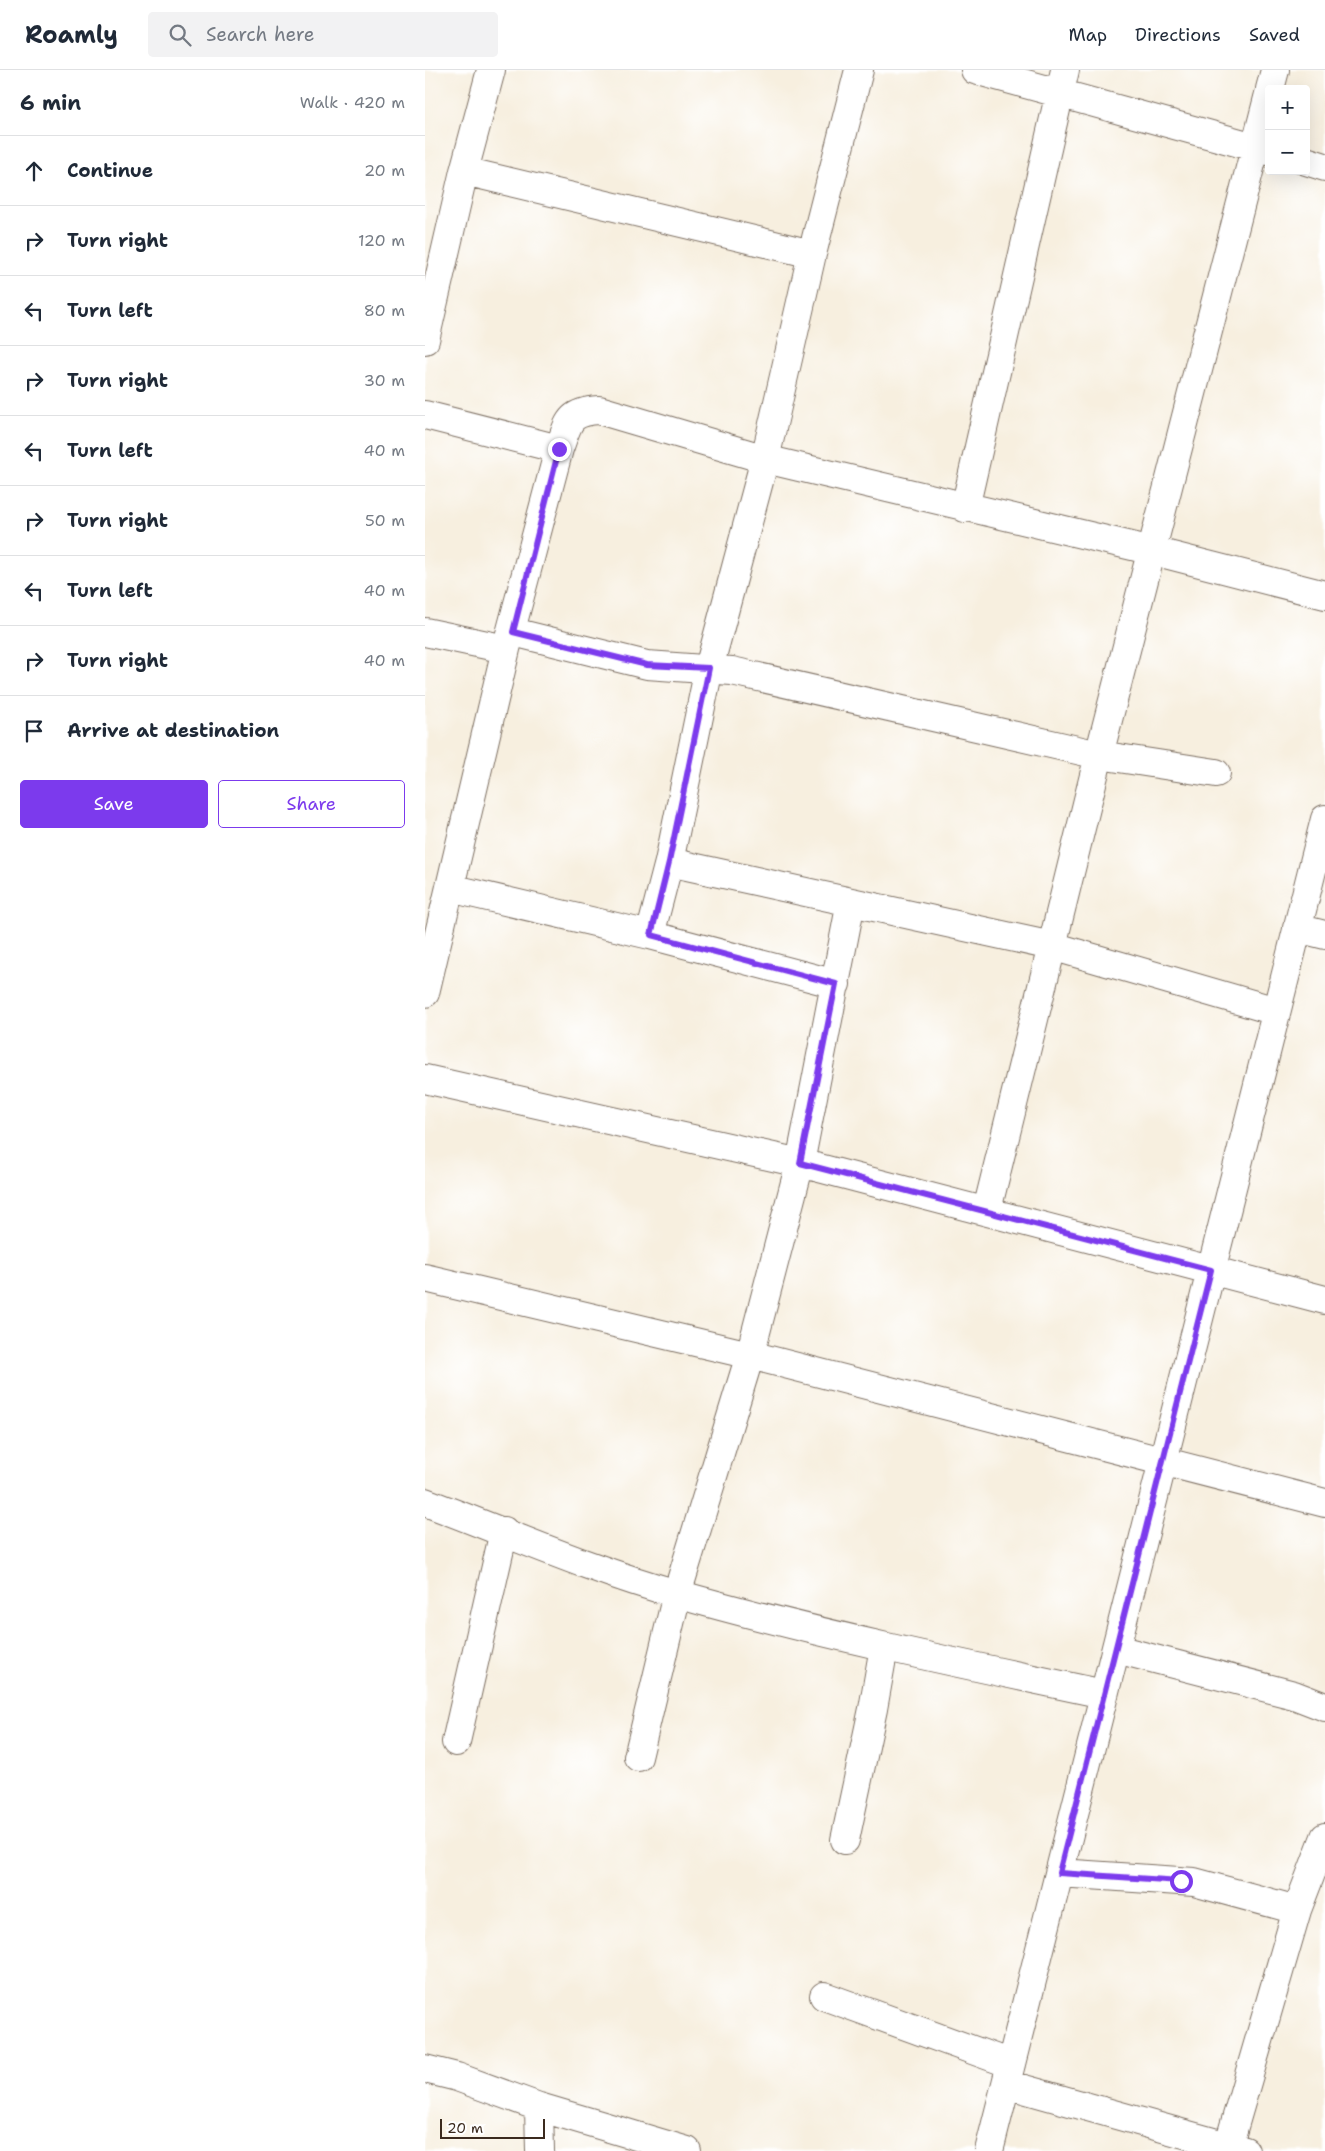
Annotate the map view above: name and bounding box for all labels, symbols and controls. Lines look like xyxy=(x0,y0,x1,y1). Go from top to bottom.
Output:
search box xyxy=(148,12,498,57)
text: Roamly xyxy=(25,19,118,51)
icon: search xyxy=(166,21,194,49)
text: Search here xyxy=(206,22,315,47)
text: Map xyxy=(1069,23,1107,47)
text: Directions xyxy=(1135,23,1221,47)
text: Saved xyxy=(1249,23,1300,47)
map controls xyxy=(1265,85,1310,175)
button: + xyxy=(1265,85,1310,130)
text: 6 min xyxy=(20,89,81,117)
text: Walk · 420 m xyxy=(300,92,405,113)
button: − xyxy=(1265,130,1310,175)
icon: ahead xyxy=(20,157,48,185)
text: Continue xyxy=(67,158,153,183)
text: 20 m xyxy=(364,160,405,181)
icon: right xyxy=(20,227,48,255)
text: Turn right xyxy=(67,228,168,253)
text: 120 m xyxy=(358,230,405,251)
icon: left xyxy=(20,297,48,325)
text: Turn left xyxy=(67,298,153,323)
text: 80 m xyxy=(364,300,405,321)
icon: right xyxy=(20,367,48,395)
text: Turn right xyxy=(67,368,168,393)
text: 30 m xyxy=(364,370,405,391)
icon: left xyxy=(20,437,48,465)
text: Turn left xyxy=(67,438,153,463)
route end xyxy=(548,438,571,461)
text: 40 m xyxy=(363,440,405,461)
icon: right xyxy=(20,507,48,535)
text: Turn right xyxy=(67,508,168,533)
text: 50 m xyxy=(365,510,405,531)
icon: left xyxy=(20,577,48,605)
text: Turn left xyxy=(67,578,153,603)
text: 40 m xyxy=(363,580,405,601)
icon: right xyxy=(20,647,48,675)
text: Turn right xyxy=(67,648,168,673)
text: 40 m xyxy=(363,650,405,671)
icon: arrive xyxy=(20,717,48,745)
text: Arrive at destination xyxy=(67,718,279,743)
button: Save xyxy=(20,780,208,828)
button: Share xyxy=(218,780,405,828)
route start xyxy=(1170,1870,1193,1893)
scale bar xyxy=(440,2116,545,2139)
text: 20 m xyxy=(447,2119,483,2137)

